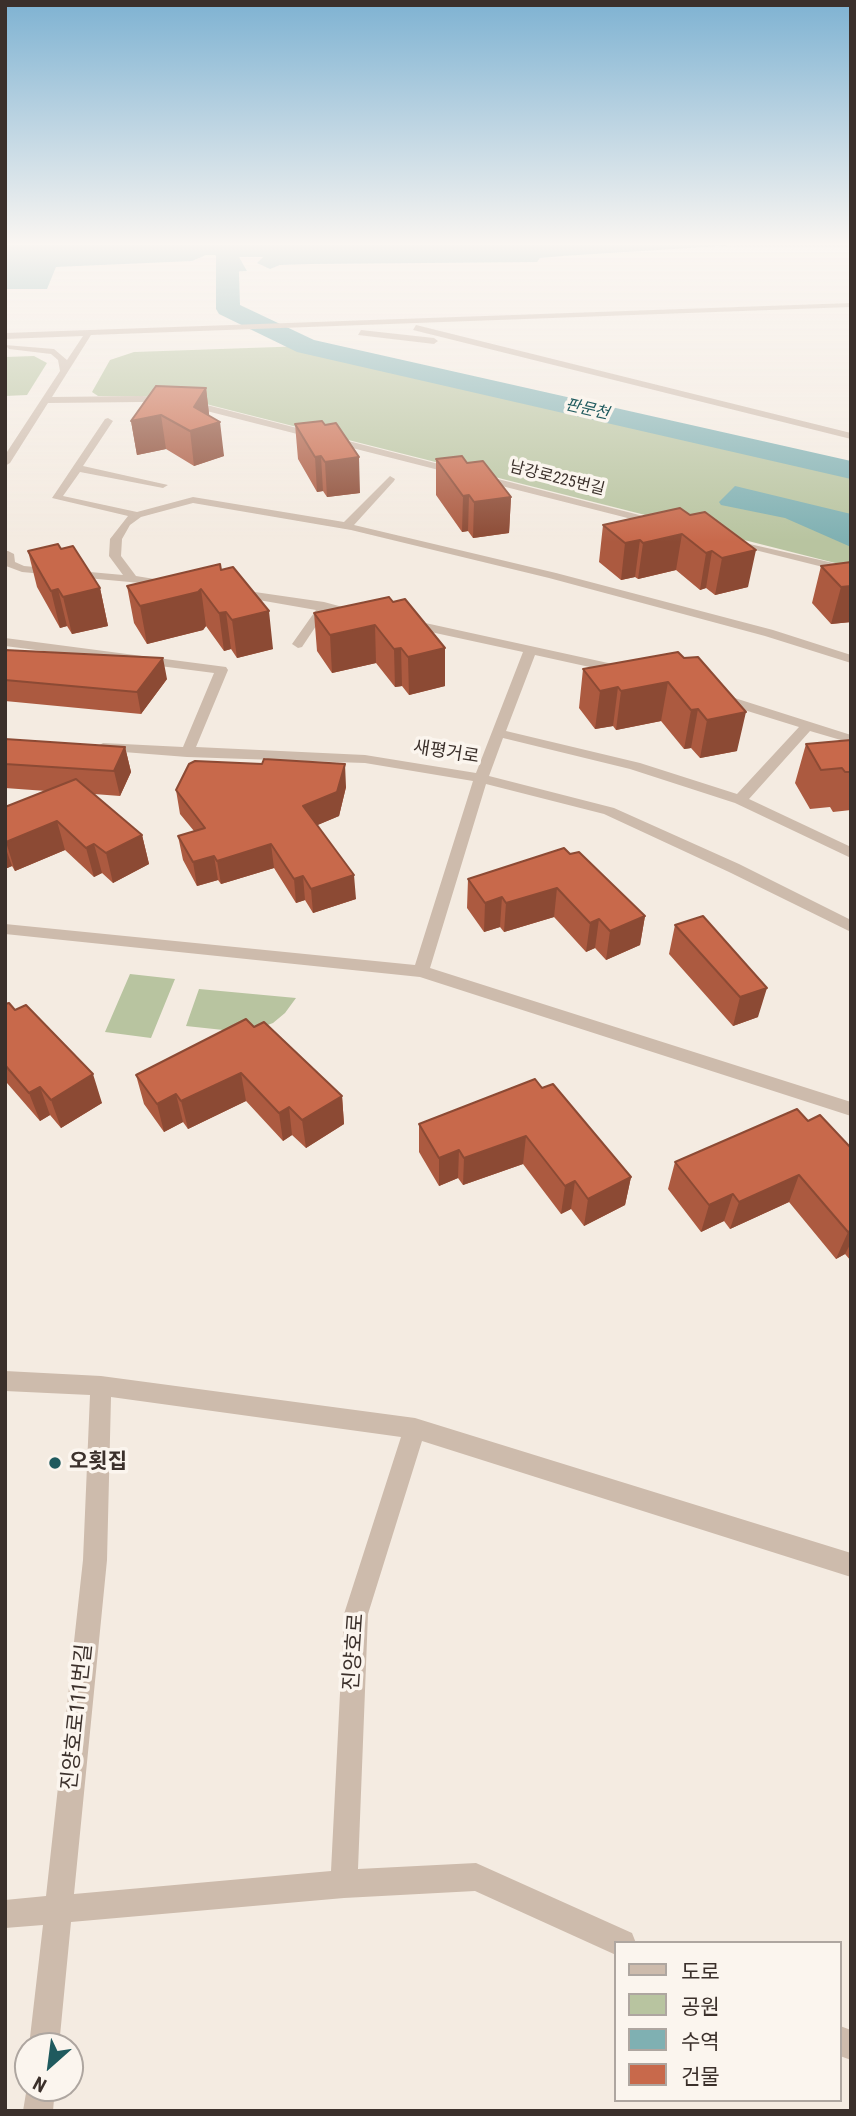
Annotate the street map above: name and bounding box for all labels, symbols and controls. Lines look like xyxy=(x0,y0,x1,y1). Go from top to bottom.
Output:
water label: 판문천 xyxy=(563,396,611,424)
street label: 남강로225번길 xyxy=(507,458,607,500)
street label: 새평거로 xyxy=(412,737,480,769)
place label: 오횟집 xyxy=(69,1450,127,1476)
marker: 오횟집 xyxy=(47,1455,63,1471)
street label: 진양호로 xyxy=(340,1613,370,1691)
street label: 진양호로111번길 xyxy=(58,1643,98,1791)
legend xyxy=(614,1941,842,2102)
text: 도로 xyxy=(681,1960,720,1984)
text: 공원 xyxy=(681,1995,720,2019)
text: 수역 xyxy=(681,2030,720,2054)
north arrow xyxy=(14,2032,84,2102)
text: 건물 xyxy=(681,2065,720,2089)
text: N xyxy=(29,2071,50,2097)

